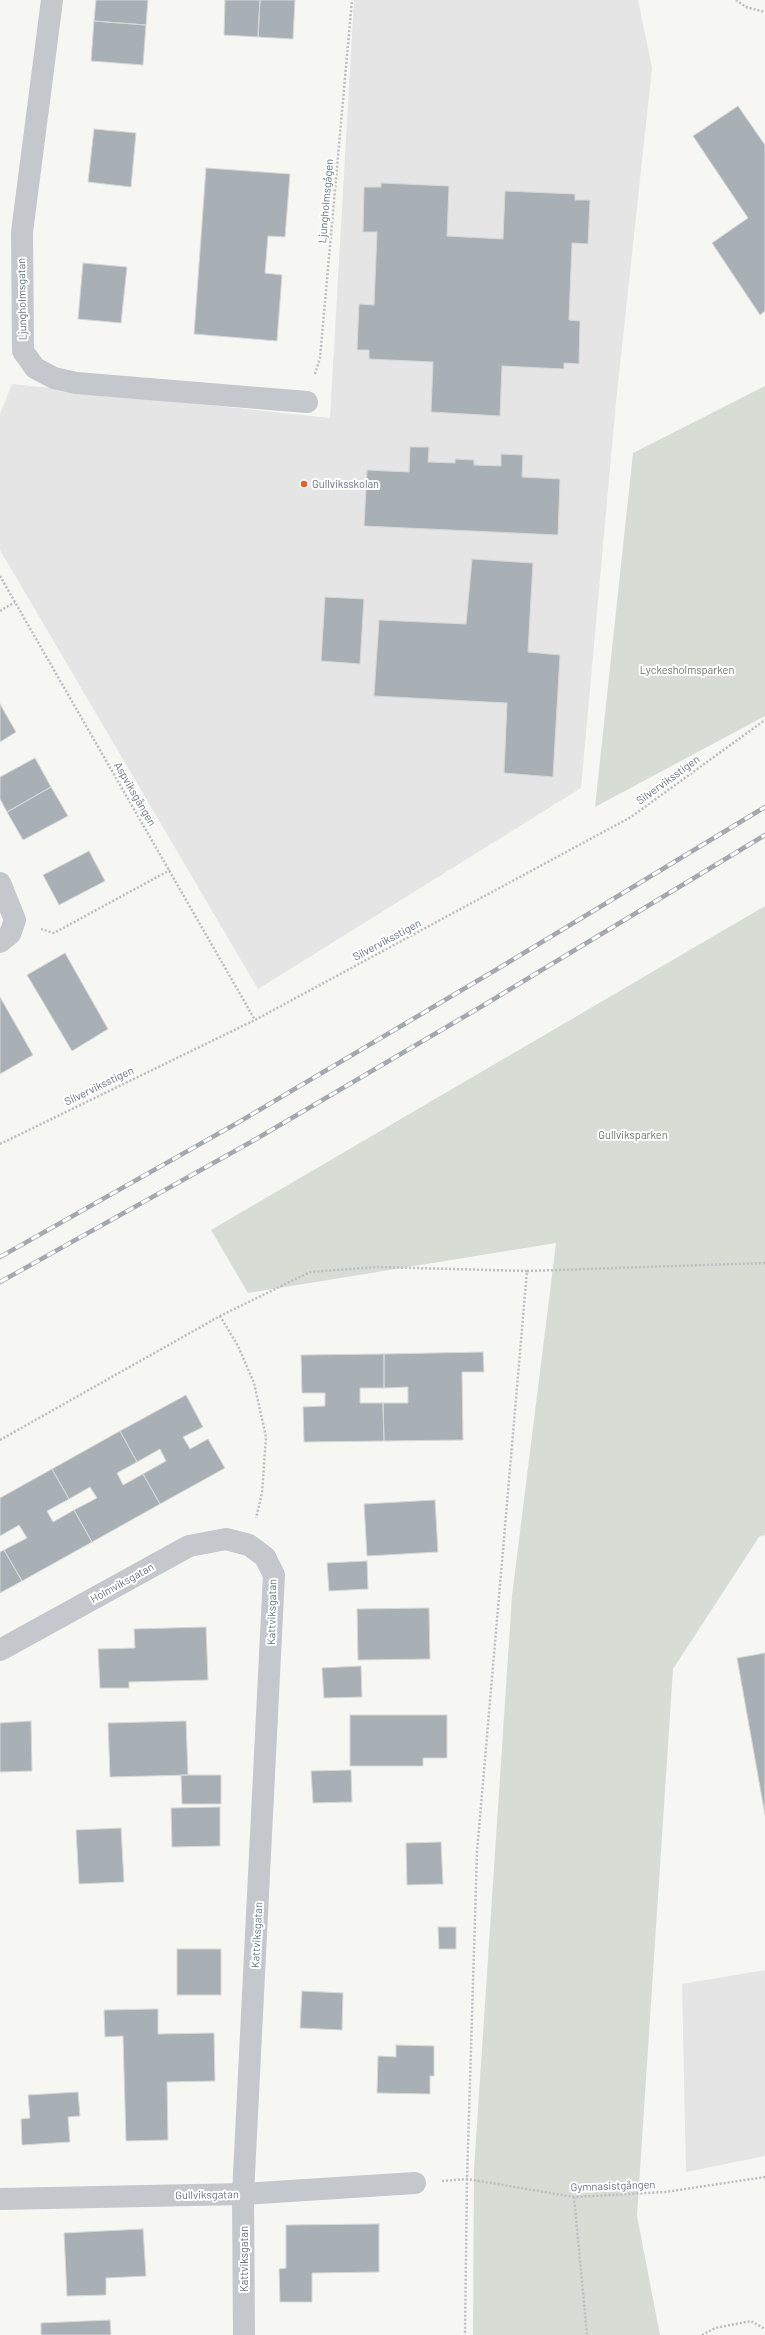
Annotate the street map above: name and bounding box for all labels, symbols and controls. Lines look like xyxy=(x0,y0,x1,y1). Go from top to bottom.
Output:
street label: Ljungholmsgågen xyxy=(316,158,336,244)
street label: Ljungholmsgatan xyxy=(15,258,29,340)
place label: Gullviksskolan xyxy=(312,477,379,491)
marker: Gullviksskolan xyxy=(299,479,309,489)
park label: Lyckesholmsparken xyxy=(640,663,734,677)
street label: Silverviksstigen xyxy=(634,753,702,807)
street label: Aspviksgången xyxy=(111,760,159,828)
street label: Silverviksstigen xyxy=(351,916,423,964)
street label: Silverviksstigen xyxy=(62,1064,136,1108)
park label: Gullviksparken xyxy=(598,1128,668,1142)
street label: Holmviksgatan xyxy=(88,1560,156,1606)
street label: Kattviksgatan xyxy=(265,1579,279,1645)
street label: Kattviksgatan xyxy=(249,1902,265,1968)
street label: Gymnasistgången xyxy=(570,2178,656,2194)
street label: Gullviksgatan xyxy=(175,2188,239,2202)
street label: Kattviksgatan xyxy=(237,2226,251,2292)

